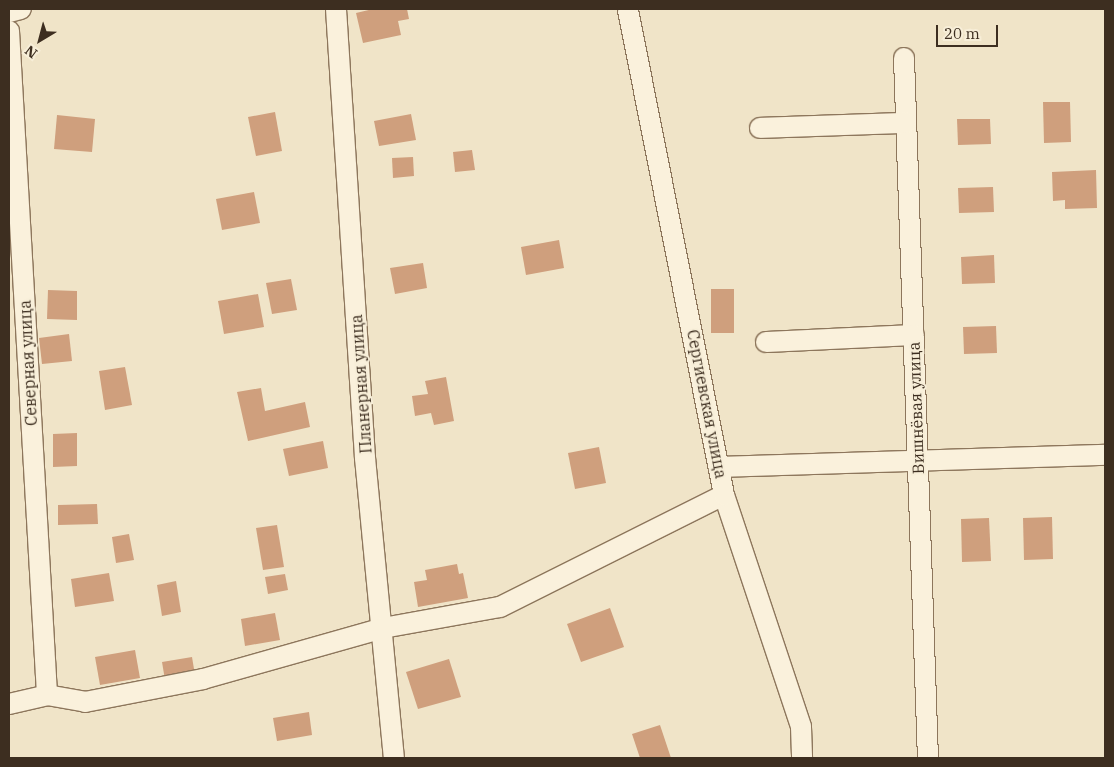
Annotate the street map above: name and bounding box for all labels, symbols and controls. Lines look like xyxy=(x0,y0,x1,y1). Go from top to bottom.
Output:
north arrow xyxy=(15,15,65,65)
scale bar xyxy=(939,15,1002,47)
text: 20 m xyxy=(944,24,980,43)
text: N xyxy=(21,41,41,63)
street label: Северная улица xyxy=(15,300,41,426)
street label: Планерная улица xyxy=(347,314,375,454)
street label: Сергиевская улица xyxy=(683,328,731,480)
street label: Вишнёвая улица xyxy=(904,341,928,475)

